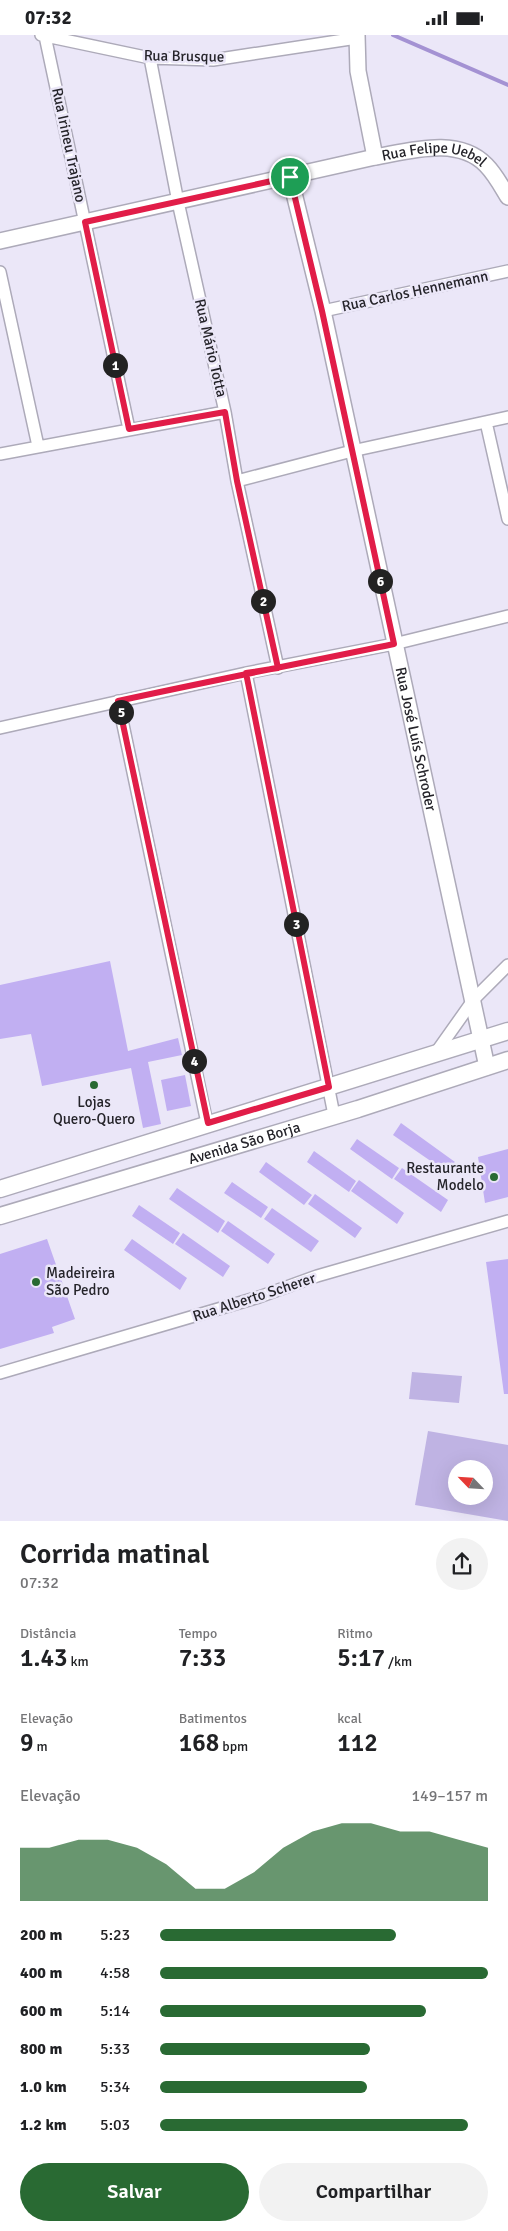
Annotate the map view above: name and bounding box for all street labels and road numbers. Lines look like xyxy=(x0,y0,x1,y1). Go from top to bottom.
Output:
street label: Rua Brusque xyxy=(144,46,224,66)
street label: Rua Irineu Trajano xyxy=(48,86,90,204)
street label: Rua Felipe Uebel xyxy=(380,139,491,170)
street label: Rua Carlos Hennemann xyxy=(340,267,490,315)
street label: Rua Mário Totta xyxy=(191,297,231,399)
street label: Rua José Luís Schroder xyxy=(391,665,440,813)
street label: Avenida São Borja xyxy=(186,1118,302,1168)
street label: Rua Alberto Scherer xyxy=(190,1269,318,1325)

